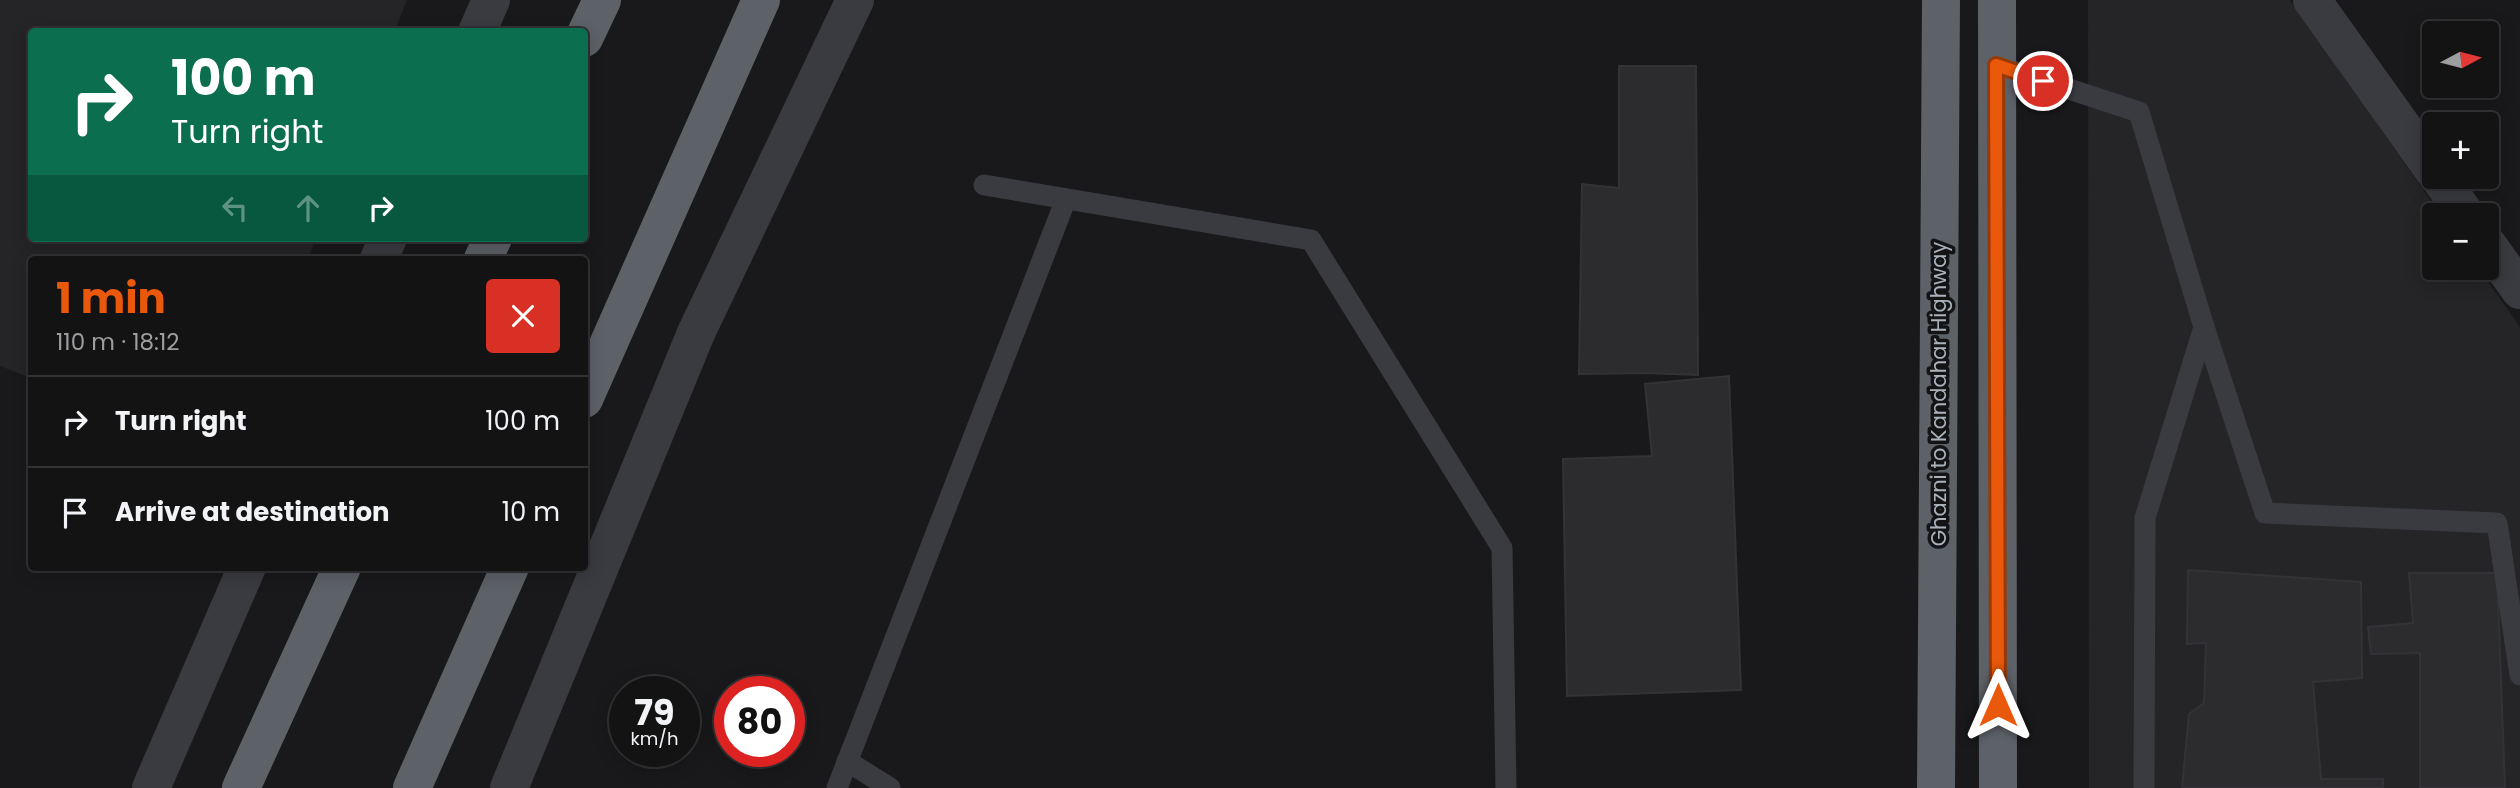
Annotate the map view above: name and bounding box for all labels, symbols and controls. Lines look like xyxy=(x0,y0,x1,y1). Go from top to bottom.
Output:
north arrow xyxy=(2422,21,2499,98)
map controls xyxy=(2422,21,2499,280)
text: 100 m xyxy=(171,44,316,112)
pin xyxy=(2013,51,2073,111)
icon: right xyxy=(56,56,147,147)
icon: arrive xyxy=(2024,62,2062,100)
text: Turn right xyxy=(171,109,323,154)
button: + xyxy=(2422,112,2499,189)
icon: left xyxy=(216,189,254,227)
icon: ahead xyxy=(289,189,327,227)
icon: right xyxy=(362,189,400,227)
button: − xyxy=(2422,203,2499,280)
street label: Ghazni to Kandahar Highway xyxy=(1924,241,1953,546)
text: 1 min xyxy=(56,269,166,328)
button: close xyxy=(486,279,560,353)
text: 110 m · 18:12 xyxy=(56,326,180,358)
icon: right xyxy=(56,403,94,441)
text: Turn right xyxy=(115,403,247,439)
text: 100 m xyxy=(485,403,560,439)
icon: arrive xyxy=(56,494,94,532)
text: Arrive at destination xyxy=(115,494,390,530)
text: 10 m xyxy=(502,494,560,530)
position arrow xyxy=(1961,668,2035,742)
speed limit sign: 80 xyxy=(714,676,805,767)
text: 79 xyxy=(634,688,675,737)
text: km/h xyxy=(631,726,678,751)

